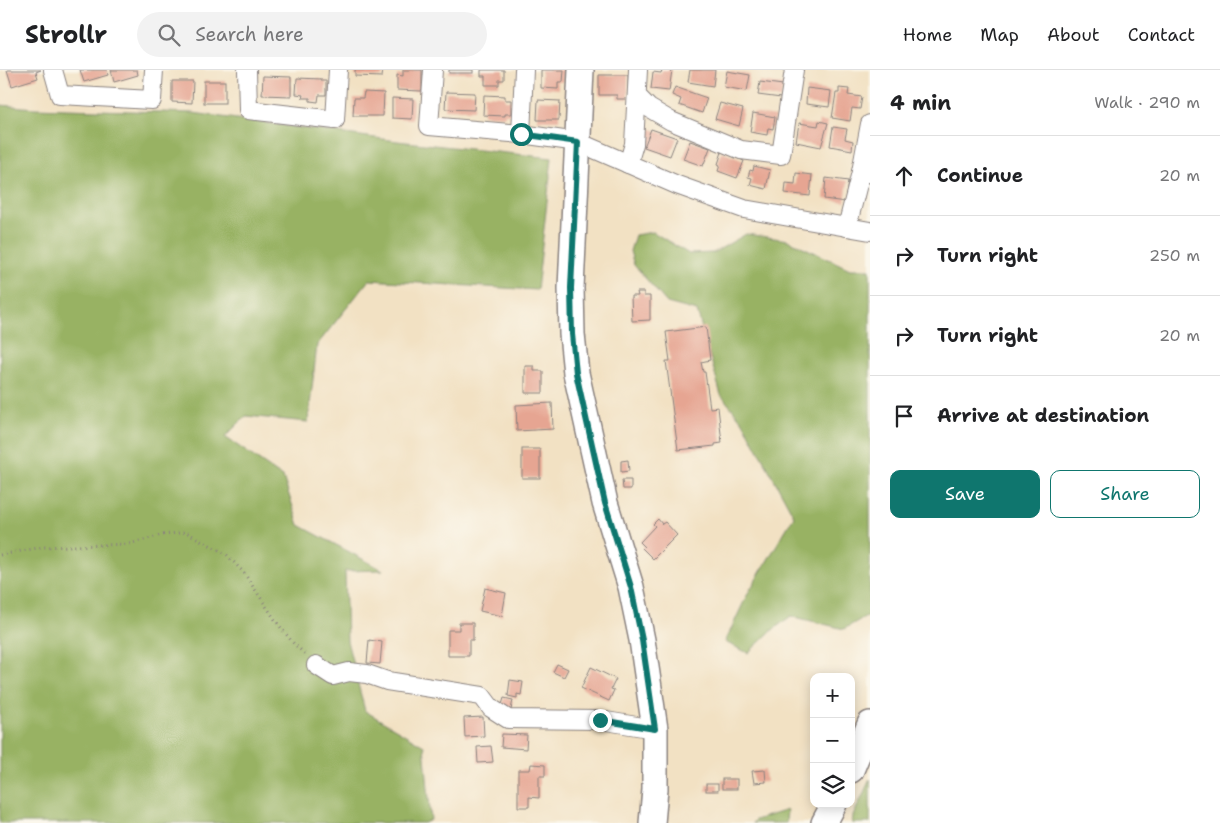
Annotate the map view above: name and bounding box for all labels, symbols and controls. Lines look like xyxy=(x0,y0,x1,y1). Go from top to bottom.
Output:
search box xyxy=(137,12,487,57)
text: Strollr xyxy=(25,19,107,51)
icon: search xyxy=(155,21,183,49)
text: Search here xyxy=(195,22,304,47)
text: Home xyxy=(903,23,952,47)
text: Map xyxy=(980,23,1019,47)
text: About xyxy=(1047,23,1100,47)
text: Contact xyxy=(1128,23,1195,47)
text: 4 min xyxy=(890,89,951,117)
text: Walk · 290 m xyxy=(1094,92,1200,113)
route start xyxy=(510,123,533,146)
icon: ahead xyxy=(890,162,918,190)
text: Continue xyxy=(937,163,1023,188)
text: 20 m xyxy=(1159,165,1200,186)
icon: right xyxy=(890,242,918,270)
text: Turn right xyxy=(937,243,1038,268)
text: 250 m xyxy=(1149,245,1200,266)
icon: right xyxy=(890,322,918,350)
text: Turn right xyxy=(937,323,1038,348)
text: 20 m xyxy=(1159,325,1200,346)
icon: arrive xyxy=(890,402,918,430)
text: Arrive at destination xyxy=(937,403,1149,428)
button: Save xyxy=(890,470,1040,518)
button: Share xyxy=(1050,470,1200,518)
map controls xyxy=(810,673,855,808)
button: + xyxy=(810,673,855,718)
route end xyxy=(589,709,612,732)
button: − xyxy=(810,718,855,763)
button: layers xyxy=(810,763,855,808)

